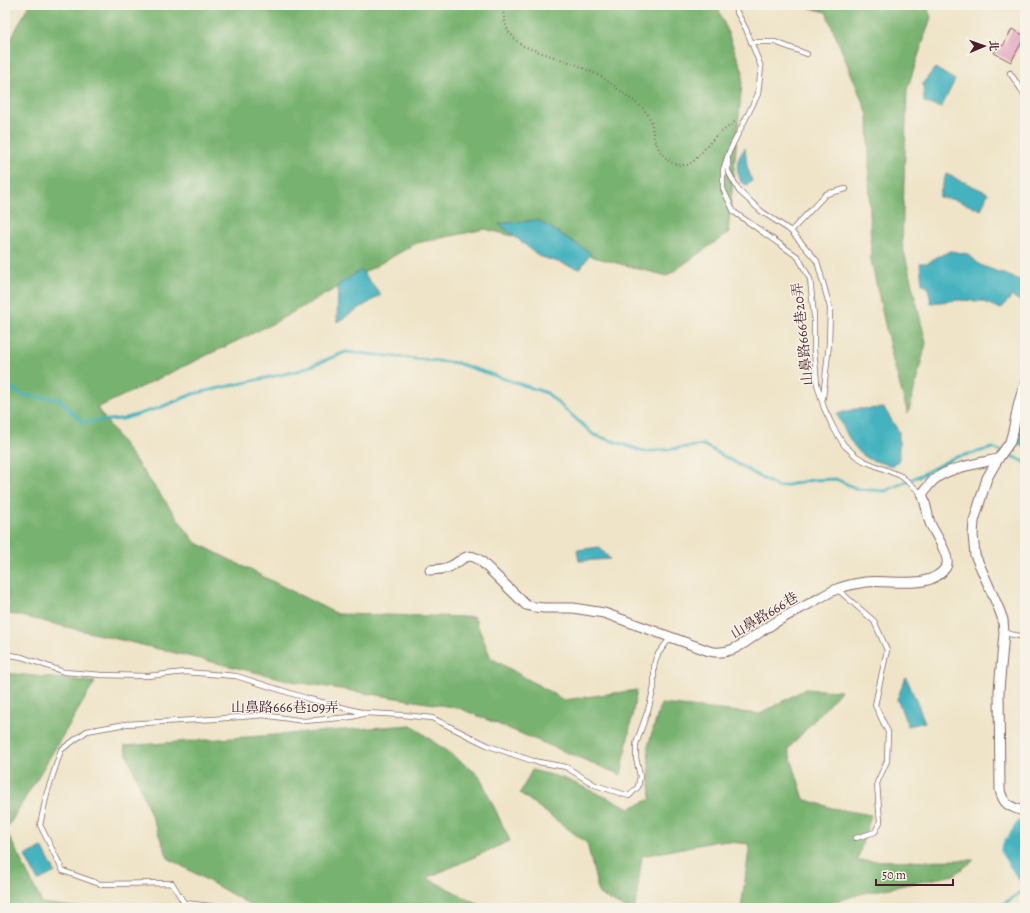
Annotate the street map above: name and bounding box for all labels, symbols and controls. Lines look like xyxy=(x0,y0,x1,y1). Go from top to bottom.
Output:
north arrow xyxy=(964,26,1004,66)
text: 北 xyxy=(986,40,1001,51)
street label: 山鼻路666巷20弄 xyxy=(788,281,817,386)
street label: 山鼻路666巷 xyxy=(727,588,801,643)
street label: 山鼻路666巷109弄 xyxy=(231,698,339,717)
scale bar xyxy=(876,861,953,887)
text: 50 m xyxy=(882,867,906,883)

